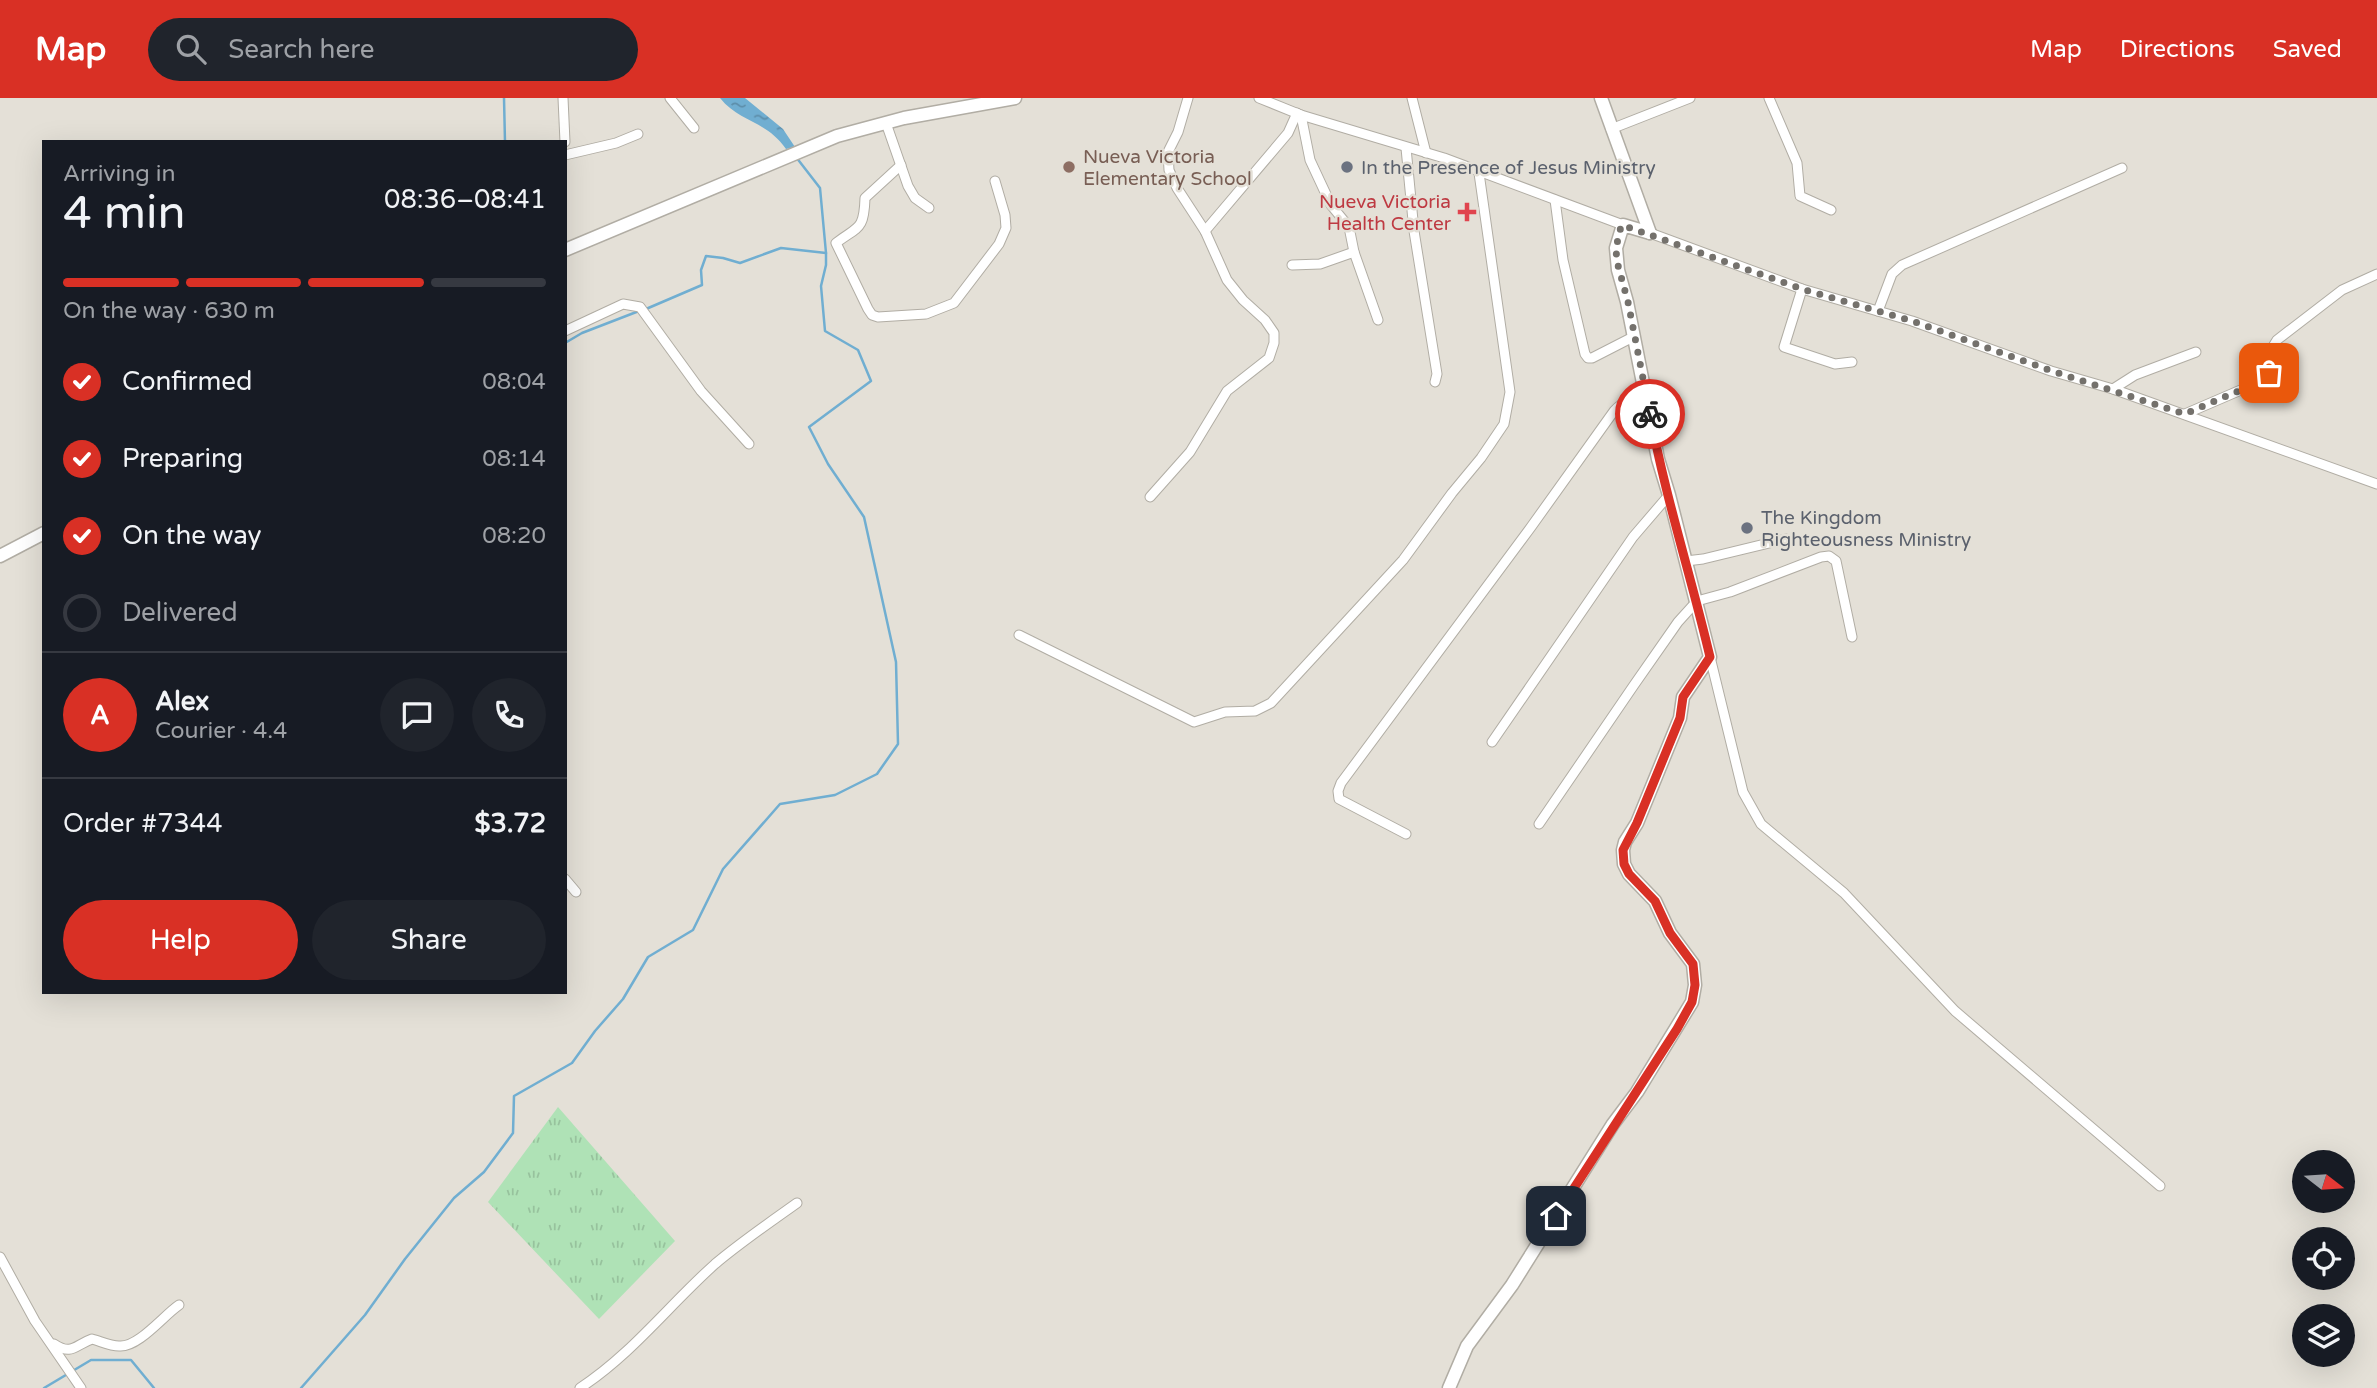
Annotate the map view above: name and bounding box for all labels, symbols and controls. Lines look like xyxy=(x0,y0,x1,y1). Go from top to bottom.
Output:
search box xyxy=(148,18,638,81)
text: Map xyxy=(35,30,106,69)
icon: search xyxy=(172,30,210,68)
text: Search here xyxy=(228,34,374,65)
text: Map xyxy=(2030,35,2082,64)
text: Directions xyxy=(2120,35,2235,64)
text: Saved xyxy=(2273,35,2342,64)
place label: Nueva Victoria Elementary School xyxy=(1083,146,1252,190)
place label: In the Presence of Jesus Ministry xyxy=(1361,157,1656,179)
marker: Nueva Victoria Elementary School xyxy=(1061,159,1077,175)
marker: In the Presence of Jesus Ministry xyxy=(1339,159,1355,175)
text: Arriving in xyxy=(63,160,176,188)
text: 08:36–08:41 xyxy=(384,184,546,215)
text: 4 min xyxy=(63,186,186,241)
place label: Nueva Victoria Health Center xyxy=(1319,191,1452,235)
marker: Nueva Victoria Health Center xyxy=(1457,202,1477,222)
text: On the way · 630 m xyxy=(63,297,275,325)
pin xyxy=(2239,343,2299,403)
icon: bag xyxy=(2250,354,2288,392)
icon: check xyxy=(63,363,101,401)
text: Confirmed xyxy=(122,366,252,397)
text: 08:04 xyxy=(482,368,546,396)
courier xyxy=(1615,379,1685,449)
icon: bike xyxy=(1631,395,1669,433)
icon: check xyxy=(63,440,101,478)
text: Preparing xyxy=(122,443,243,474)
text: 08:14 xyxy=(482,445,546,473)
place label: The Kingdom Righteousness Ministry xyxy=(1761,507,1971,551)
icon: check xyxy=(63,517,101,555)
text: On the way xyxy=(122,520,262,551)
marker: The Kingdom Righteousness Ministry xyxy=(1739,520,1755,536)
text: 08:20 xyxy=(482,522,546,550)
text: Delivered xyxy=(122,597,238,628)
button: chat xyxy=(380,678,454,752)
button: phone xyxy=(472,678,546,752)
text: Alex xyxy=(155,686,209,717)
text: A xyxy=(90,700,110,731)
text: Courier · 4.4 xyxy=(155,717,287,745)
text: Order #7344 xyxy=(63,808,223,839)
text: $3.72 xyxy=(474,808,546,839)
button: Help xyxy=(63,900,298,980)
button: Share xyxy=(312,900,546,980)
north arrow xyxy=(2292,1150,2356,1213)
map controls xyxy=(2292,1150,2355,1367)
pin xyxy=(1526,1186,1586,1246)
icon: home xyxy=(1537,1197,1575,1235)
button: locate xyxy=(2292,1227,2355,1290)
button: layers xyxy=(2292,1304,2355,1367)

